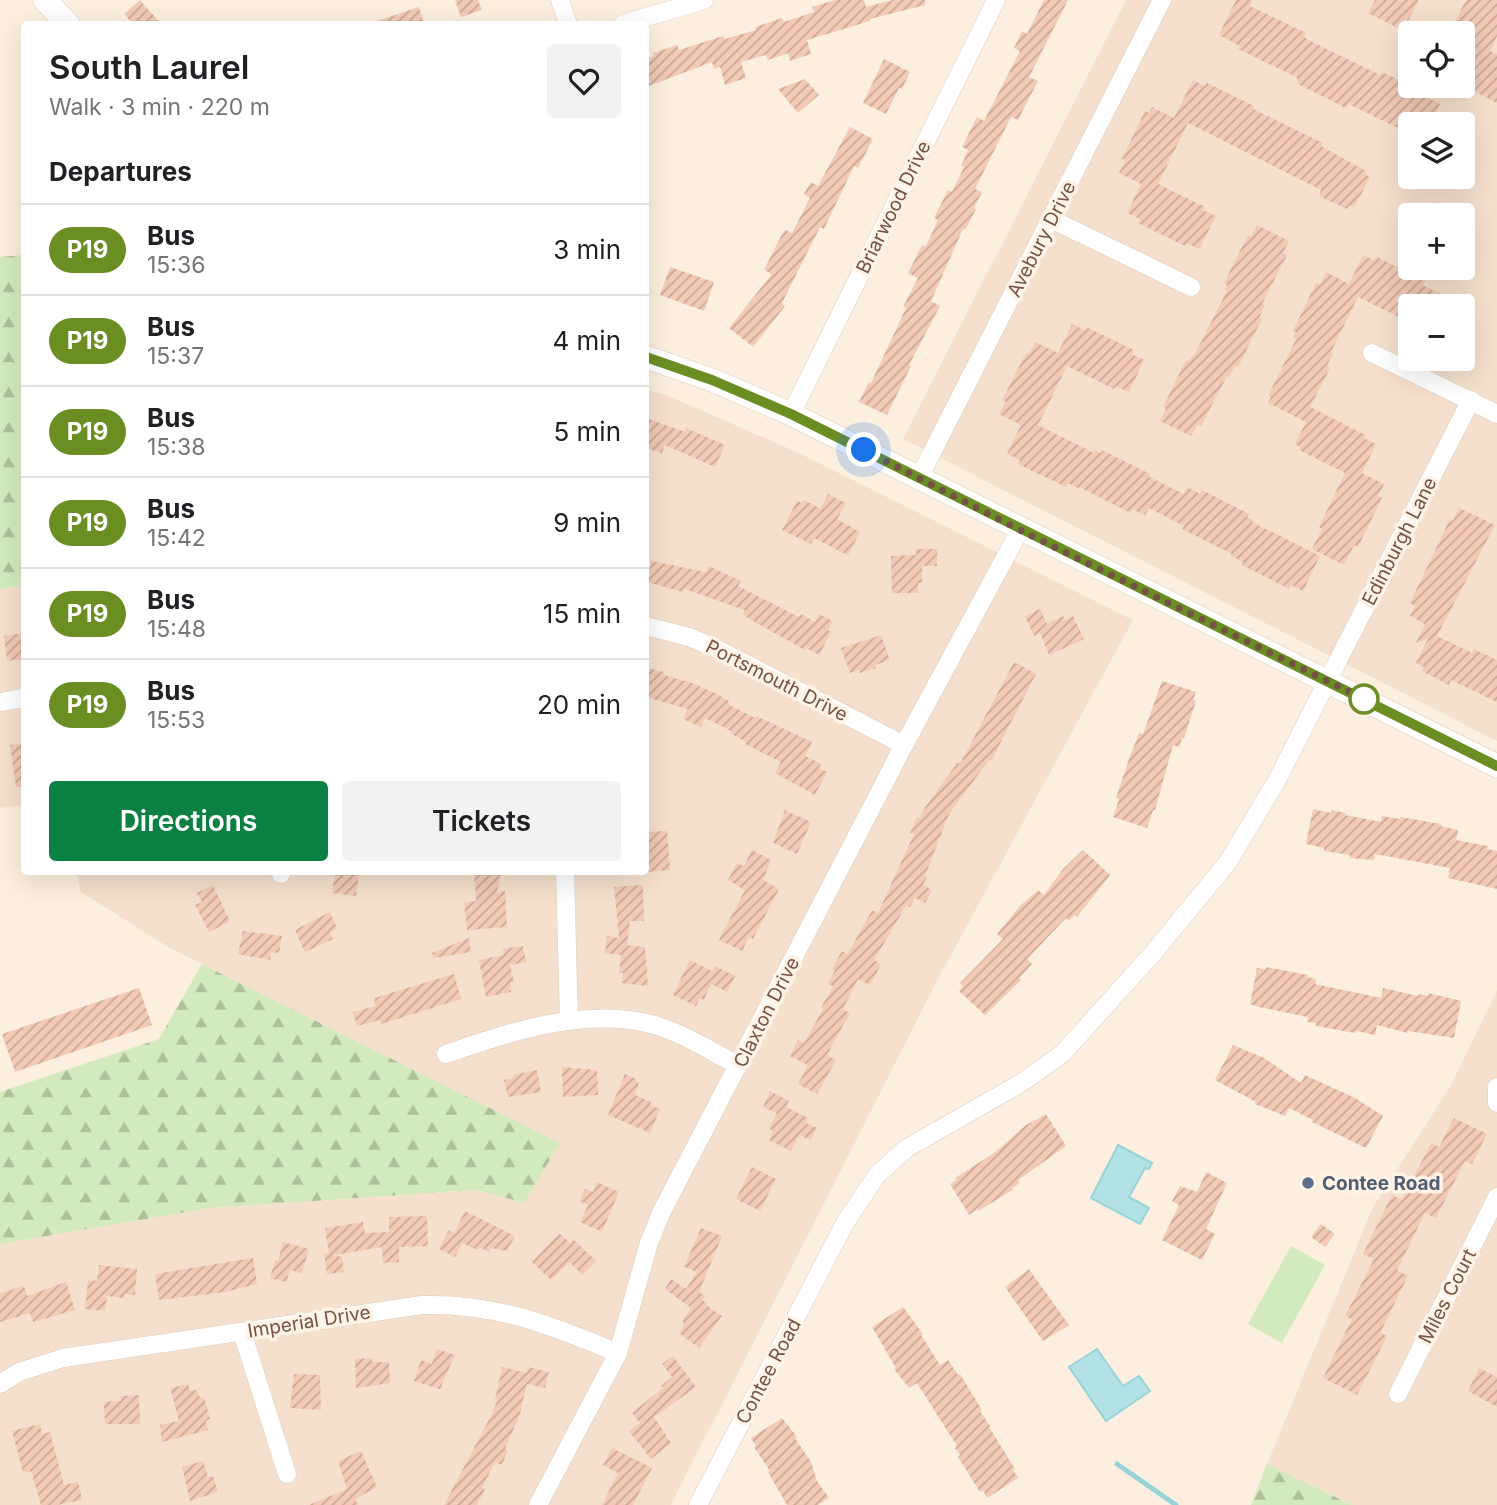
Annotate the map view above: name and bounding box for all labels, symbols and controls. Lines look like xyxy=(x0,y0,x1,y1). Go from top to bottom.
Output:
map controls xyxy=(1398,21,1475,371)
button: locate xyxy=(1398,21,1475,98)
button: heart xyxy=(547,44,621,118)
text: South Laurel xyxy=(49,47,249,87)
text: Walk · 3 min · 220 m xyxy=(49,93,270,121)
button: layers xyxy=(1398,112,1475,189)
street label: Briarwood Drive xyxy=(851,137,935,277)
text: Departures xyxy=(49,156,192,187)
street label: Avebury Drive xyxy=(1002,178,1080,301)
button: + xyxy=(1398,203,1475,280)
text: Bus xyxy=(147,220,195,251)
text: 3 min xyxy=(553,234,621,265)
text: P19 xyxy=(67,235,108,264)
text: 15:36 xyxy=(147,251,205,279)
button: − xyxy=(1398,294,1475,371)
text: Bus xyxy=(147,311,195,342)
text: 4 min xyxy=(552,325,621,356)
text: P19 xyxy=(67,326,108,355)
text: 15:37 xyxy=(147,342,204,370)
text: Bus xyxy=(147,402,195,433)
text: 5 min xyxy=(553,416,621,447)
text: P19 xyxy=(67,417,108,446)
your location xyxy=(846,432,881,467)
text: 15:38 xyxy=(147,433,205,461)
street label: Edinburgh Lane xyxy=(1357,473,1442,609)
text: Bus xyxy=(147,493,195,524)
text: 9 min xyxy=(553,507,621,538)
text: P19 xyxy=(67,508,108,537)
text: 15:42 xyxy=(147,524,206,552)
text: Bus xyxy=(147,584,195,615)
text: 15 min xyxy=(543,598,621,629)
text: P19 xyxy=(67,599,108,628)
text: 15:48 xyxy=(147,615,206,643)
street label: Portsmouth Drive xyxy=(702,635,852,726)
text: Bus xyxy=(147,675,195,706)
unlabelled marker xyxy=(1349,684,1379,714)
text: 20 min xyxy=(537,689,621,720)
text: P19 xyxy=(67,690,108,719)
text: 15:53 xyxy=(147,706,205,734)
button: Directions xyxy=(49,781,328,861)
button: Tickets xyxy=(342,781,621,861)
street label: Claxton Drive xyxy=(729,953,804,1071)
place label: Contee Road xyxy=(1322,1172,1441,1195)
marker: Contee Road xyxy=(1300,1175,1316,1191)
street label: Miles Court xyxy=(1414,1245,1481,1347)
street label: Imperial Drive xyxy=(246,1300,372,1343)
street label: Contee Road xyxy=(731,1315,806,1428)

